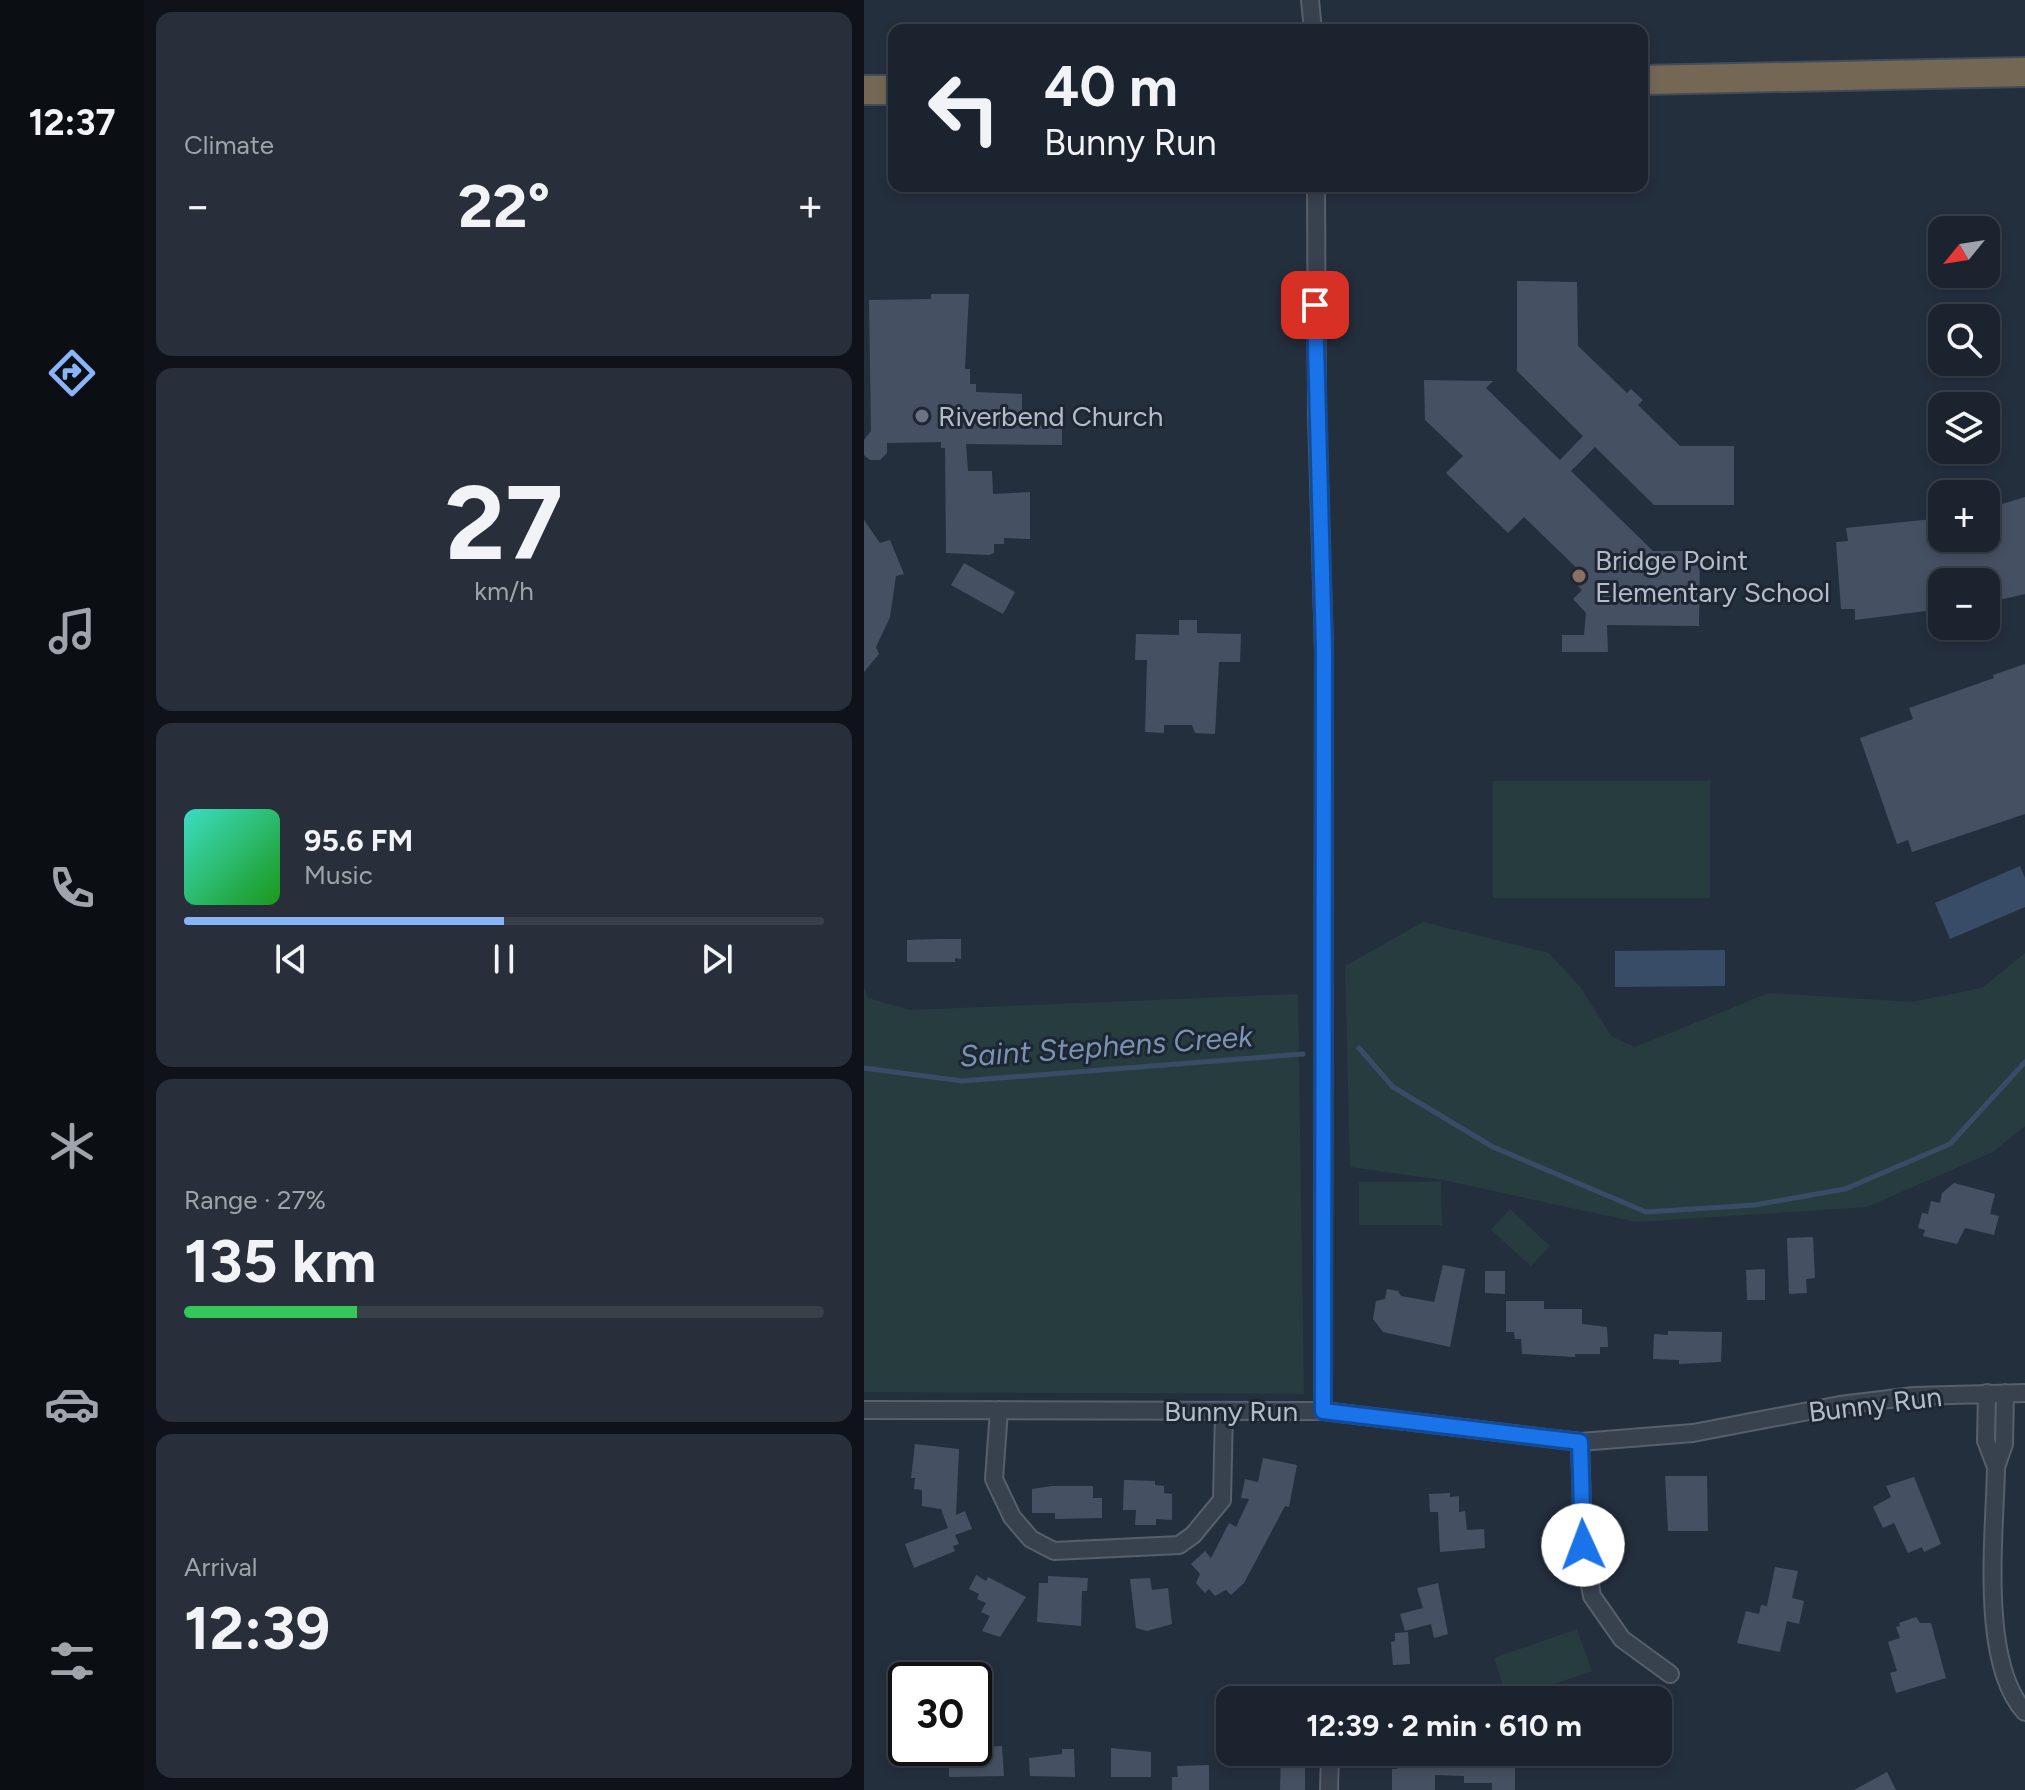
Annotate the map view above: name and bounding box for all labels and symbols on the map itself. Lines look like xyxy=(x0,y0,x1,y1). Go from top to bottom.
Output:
north arrow xyxy=(1928,216,2000,288)
pin xyxy=(1281,271,1349,339)
place label: Riverbend Church xyxy=(938,399,1163,433)
marker: Riverbend Church xyxy=(913,407,931,425)
place label: Bridge Point Elementary School xyxy=(1595,543,1830,609)
marker: Bridge Point Elementary School xyxy=(1570,567,1588,585)
water label: Saint Stephens Creek xyxy=(958,1017,1255,1075)
street label: Bunny Run xyxy=(1806,1379,1944,1429)
street label: Bunny Run xyxy=(1164,1394,1298,1428)
position arrow xyxy=(1541,1503,1625,1587)
speed limit sign: 30 xyxy=(888,1662,992,1766)

